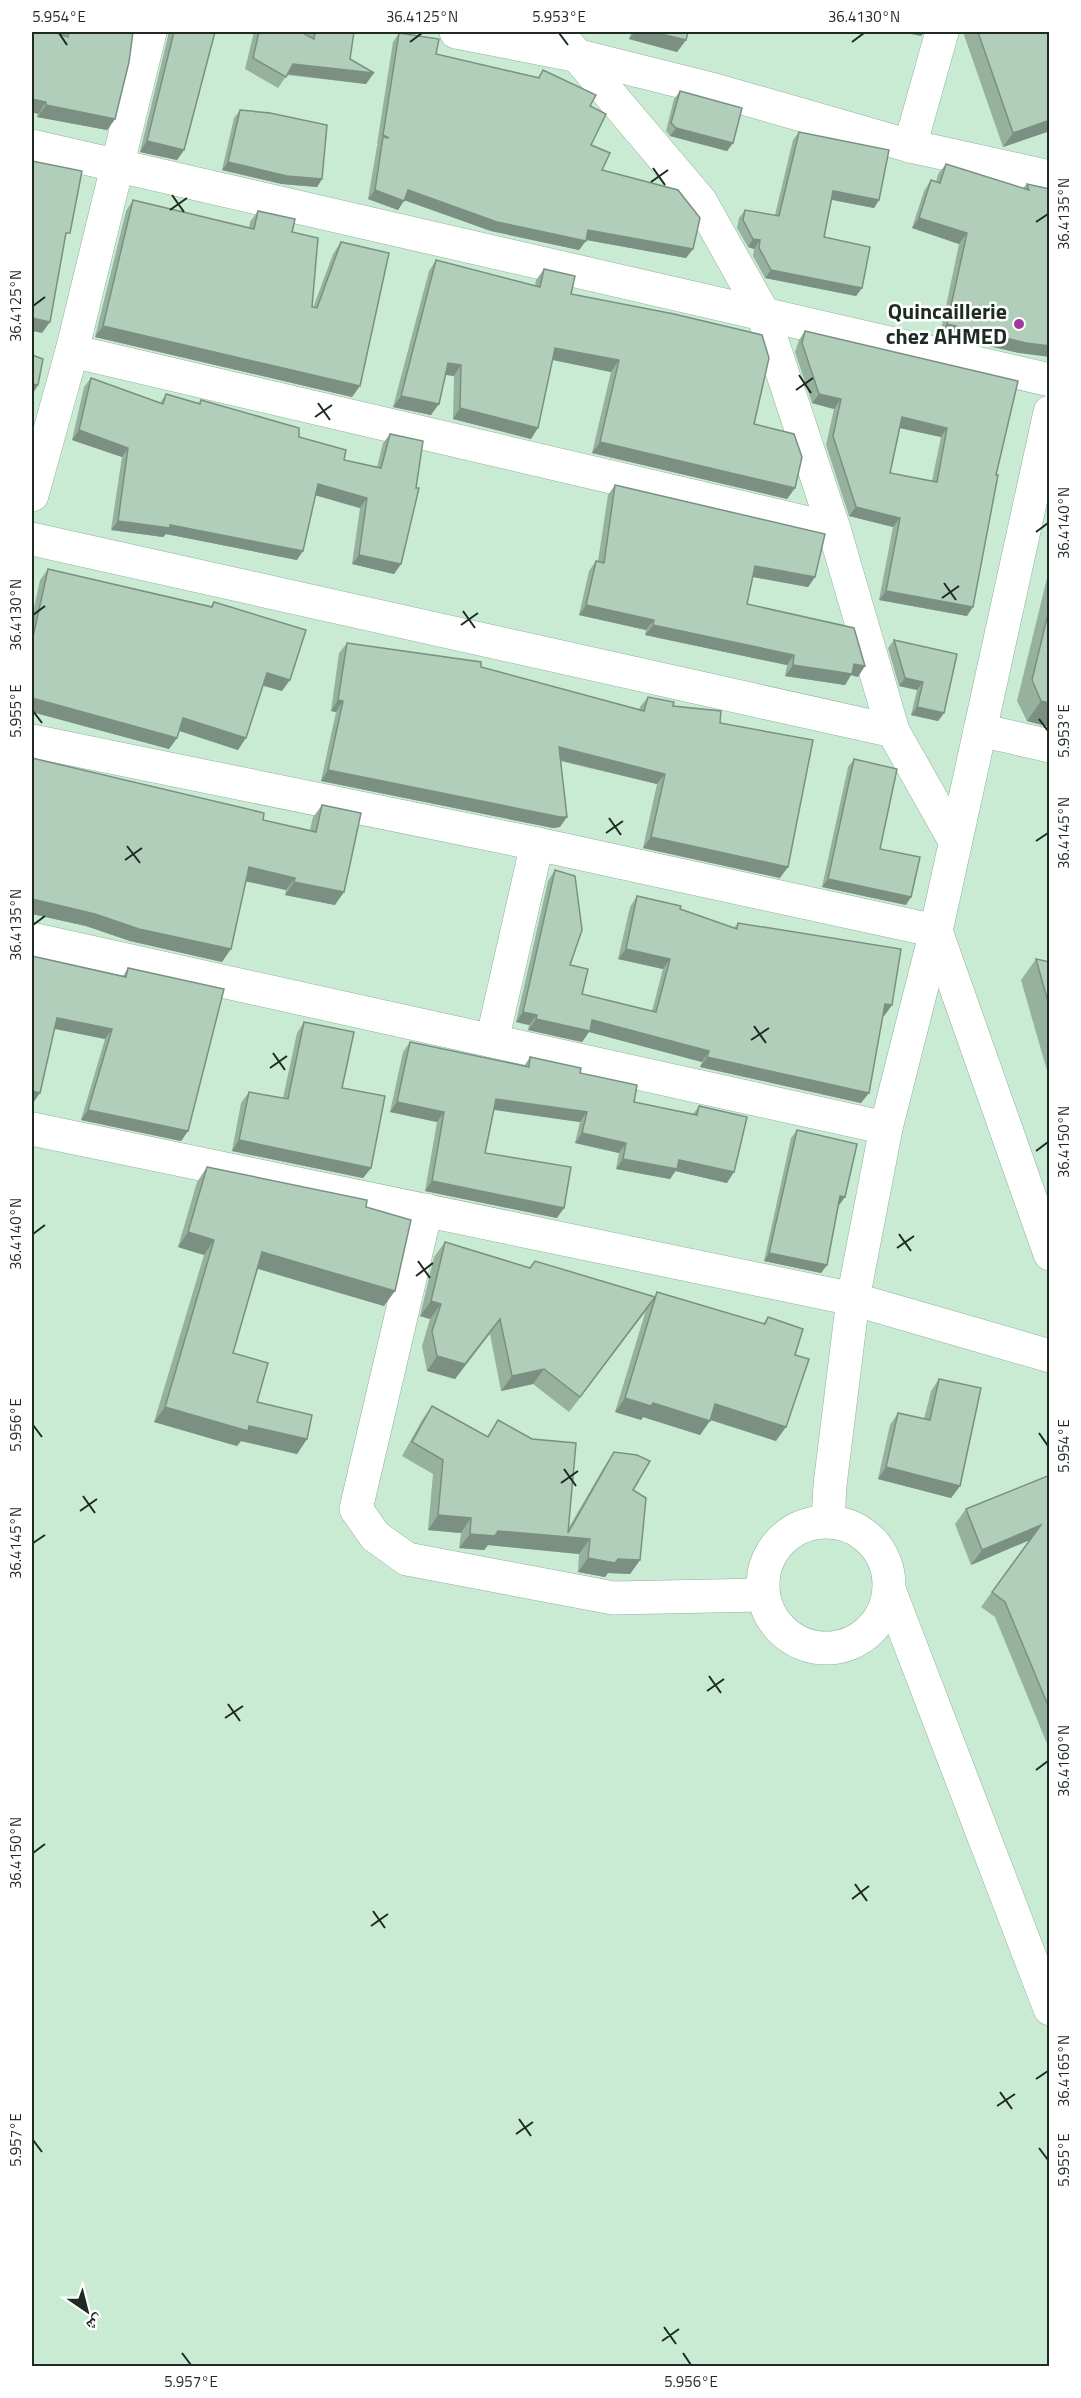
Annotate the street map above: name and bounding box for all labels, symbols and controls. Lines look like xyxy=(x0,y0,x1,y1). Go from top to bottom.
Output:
text: 5.954°E xyxy=(32,5,86,28)
text: 36.4125°N xyxy=(386,5,458,28)
text: 5.953°E xyxy=(532,5,586,28)
text: 36.4130°N xyxy=(828,5,900,28)
text: 36.4135°N xyxy=(1052,178,1075,250)
text: 36.4125°N xyxy=(4,270,27,342)
place label: Quincaillerie chez AHMED xyxy=(886,294,1007,353)
marker: Quincaillerie chez AHMED xyxy=(1012,317,1026,331)
text: 36.4140°N xyxy=(1052,487,1075,559)
text: 36.4130°N xyxy=(4,579,27,651)
text: 5.955°E xyxy=(4,684,27,738)
text: 5.953°E xyxy=(1052,704,1075,758)
text: 36.4145°N xyxy=(1052,797,1075,869)
text: 36.4135°N xyxy=(4,889,27,961)
text: 36.4150°N xyxy=(1052,1106,1075,1178)
text: 36.4140°N xyxy=(4,1198,27,1270)
text: 5.956°E xyxy=(4,1398,27,1452)
text: 5.954°E xyxy=(1052,1419,1075,1473)
text: 36.4145°N xyxy=(4,1507,27,1579)
text: 36.4160°N xyxy=(1052,1725,1075,1797)
text: 36.4150°N xyxy=(4,1817,27,1889)
text: 36.4165°N xyxy=(1052,2035,1075,2107)
text: 5.957°E xyxy=(4,2113,27,2167)
text: 5.955°E xyxy=(1052,2133,1075,2187)
north arrow xyxy=(57,2281,117,2341)
text: ش xyxy=(82,2309,109,2338)
text: 5.957°E xyxy=(164,2370,218,2393)
text: 5.956°E xyxy=(664,2370,718,2393)

